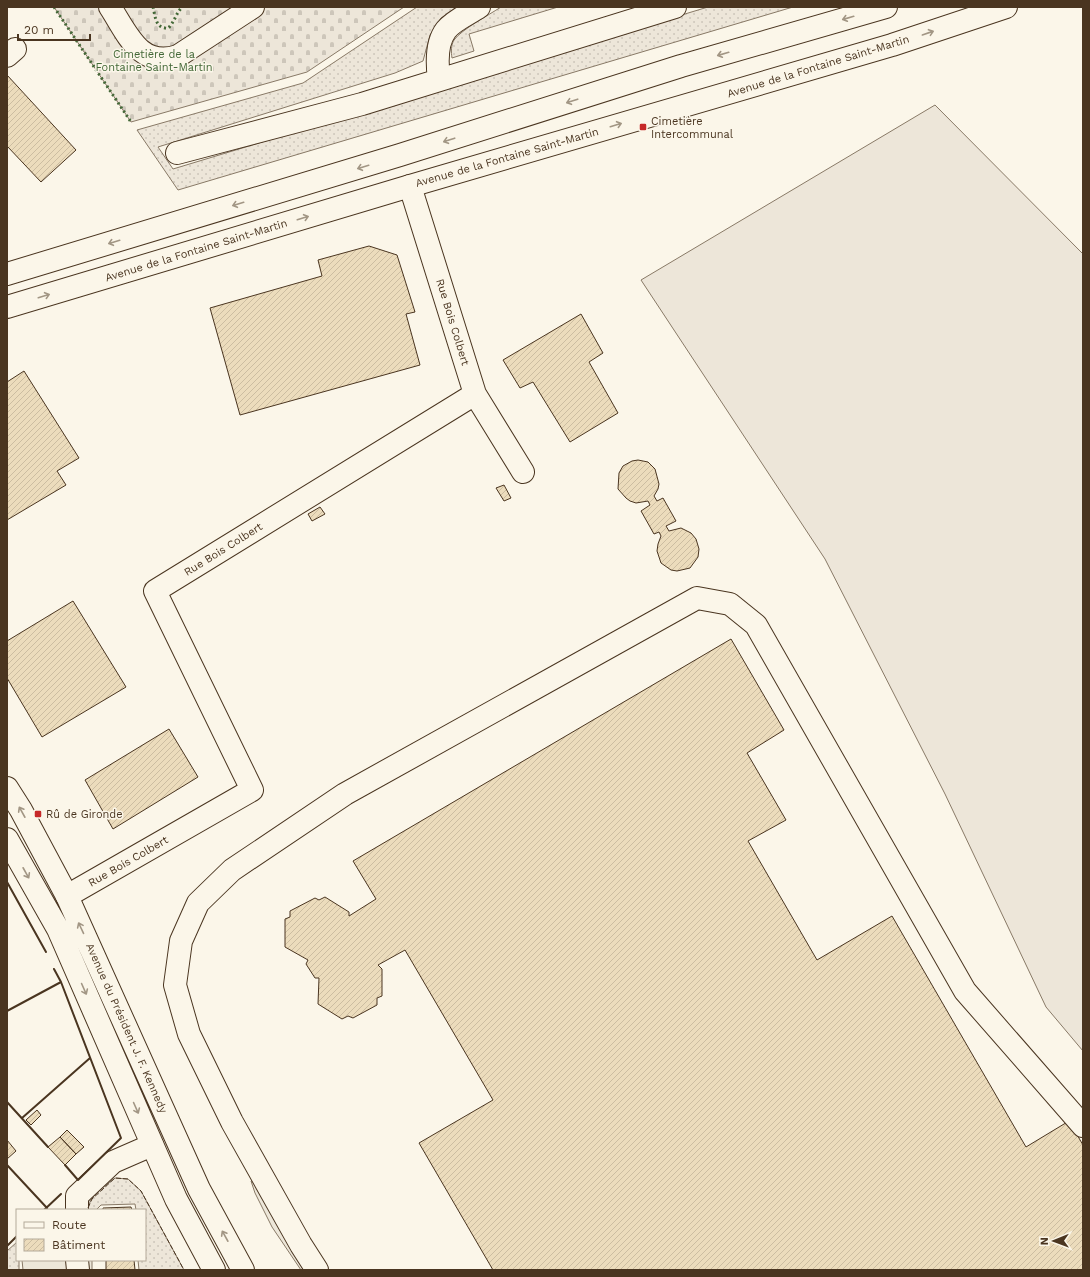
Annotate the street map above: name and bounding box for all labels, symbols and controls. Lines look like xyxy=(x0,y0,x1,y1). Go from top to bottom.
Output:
one-way arrow xyxy=(842,15,855,22)
scale bar xyxy=(18,16,90,42)
text: 20 m xyxy=(24,23,54,37)
one-way arrow xyxy=(922,28,934,36)
street label: Avenue de la Fontaine Saint-Martin xyxy=(725,33,911,100)
park label: Cimetière de la Fontaine Saint-Martin xyxy=(95,48,213,74)
one-way arrow xyxy=(717,51,730,58)
one-way arrow xyxy=(567,97,579,105)
place label: Cimetière Intercommunal xyxy=(651,115,734,141)
one-way arrow xyxy=(609,121,622,128)
marker: Cimetière Intercommunal xyxy=(638,122,648,132)
street label: Avenue de la Fontaine Saint-Martin xyxy=(414,125,600,190)
one-way arrow xyxy=(442,137,455,144)
one-way arrow xyxy=(356,164,369,171)
one-way arrow xyxy=(233,201,245,209)
one-way arrow xyxy=(296,214,309,221)
street label: Avenue de la Fontaine Saint-Martin xyxy=(103,217,289,284)
one-way arrow xyxy=(107,239,120,246)
street label: Rue Bois Colbert xyxy=(433,277,472,367)
one-way arrow xyxy=(38,292,51,299)
street label: Rue Bois Colbert xyxy=(182,520,265,579)
one-way arrow xyxy=(17,806,25,818)
place label: Rû de Gironde xyxy=(46,808,123,821)
marker: Rû de Gironde xyxy=(33,809,43,819)
street label: Rue Bois Colbert xyxy=(86,833,171,890)
one-way arrow xyxy=(23,866,30,878)
one-way arrow xyxy=(77,922,84,934)
street label: Avenue du Président J. F. Kennedy xyxy=(83,941,170,1115)
one-way arrow xyxy=(81,982,88,994)
one-way arrow xyxy=(133,1102,140,1114)
legend xyxy=(16,1209,146,1261)
text: Route xyxy=(52,1218,86,1232)
north arrow xyxy=(1034,1221,1074,1261)
one-way arrow xyxy=(220,1230,228,1242)
text: N xyxy=(1038,1237,1051,1245)
text: Bâtiment xyxy=(52,1238,105,1252)

